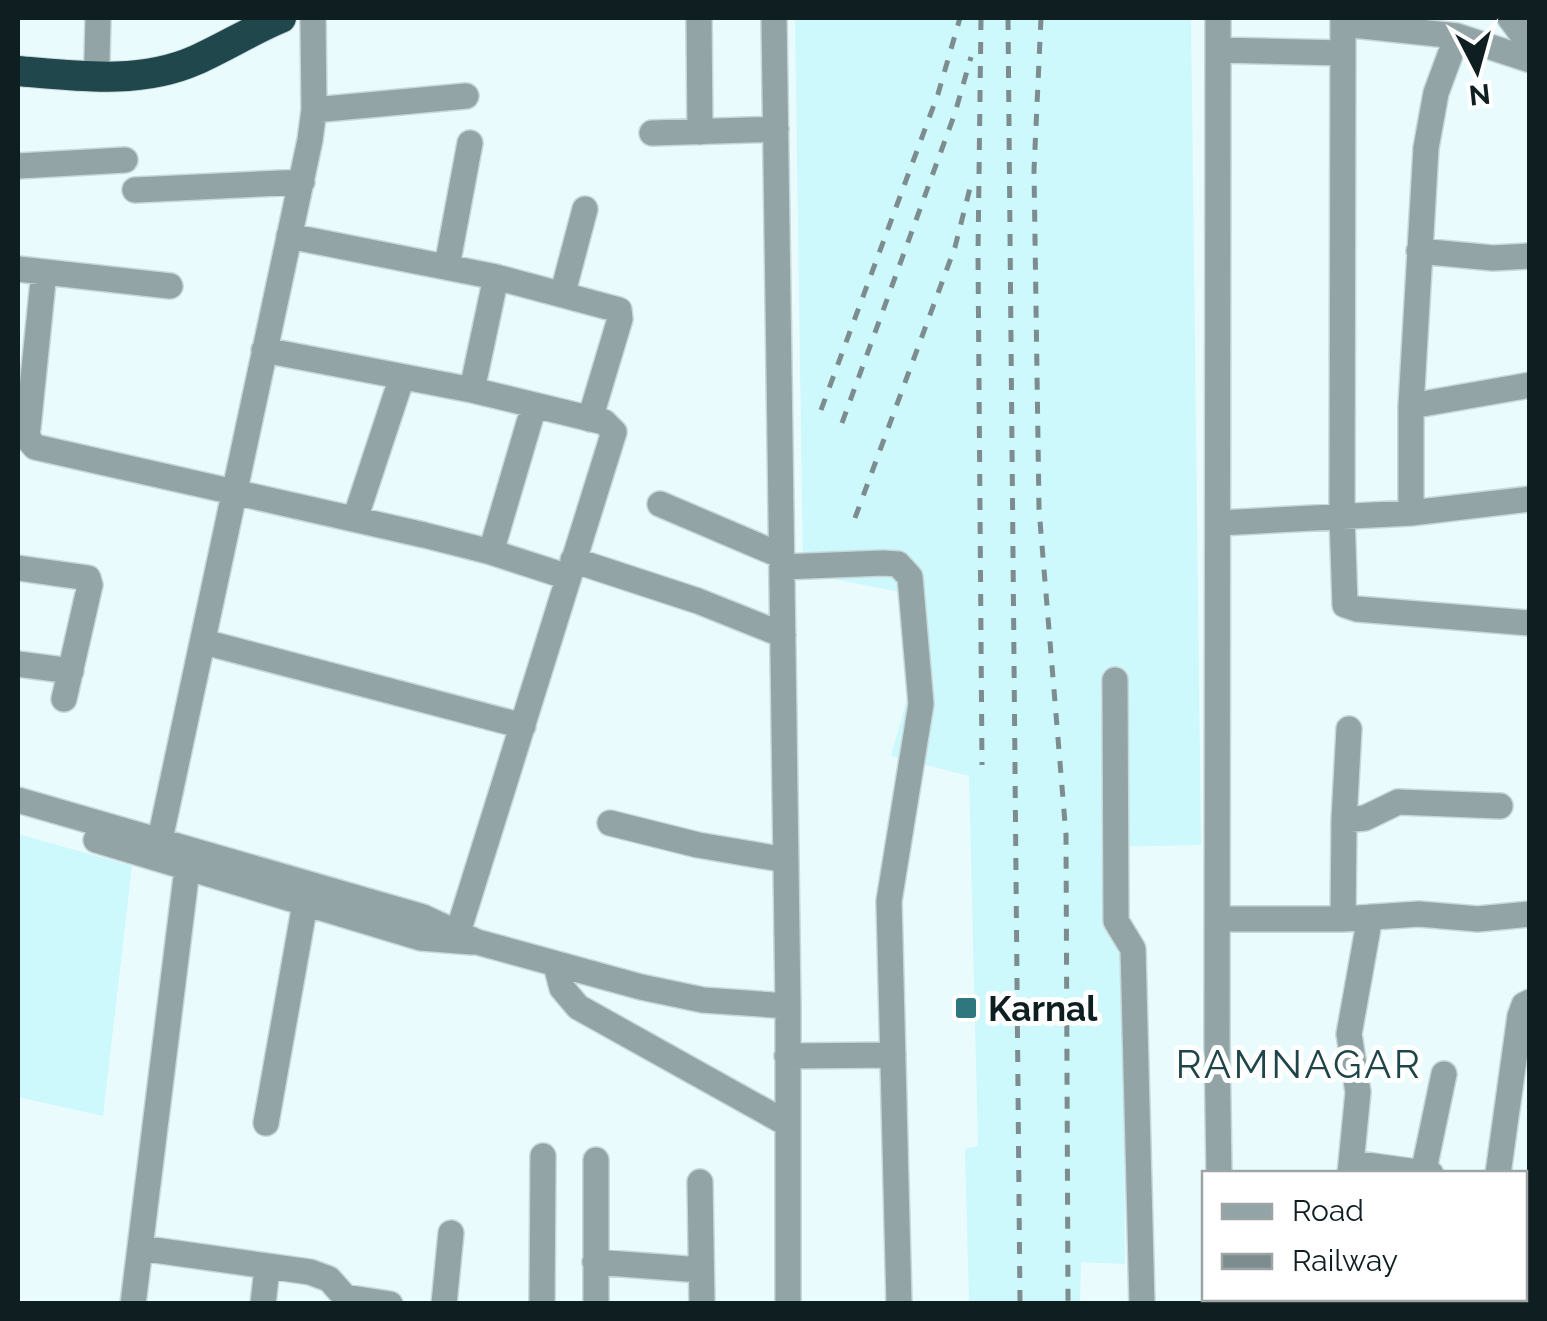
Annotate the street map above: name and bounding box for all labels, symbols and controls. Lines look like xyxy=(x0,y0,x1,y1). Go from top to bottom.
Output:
north arrow xyxy=(1427,20,1527,120)
text: N xyxy=(1467,77,1492,112)
place label: Karnal xyxy=(988,988,1098,1029)
marker: Karnal xyxy=(953,995,979,1021)
district label: RAMNAGAR xyxy=(1176,1040,1422,1087)
legend xyxy=(1202,1171,1527,1301)
text: Road xyxy=(1292,1193,1364,1228)
text: Railway xyxy=(1292,1243,1398,1278)

